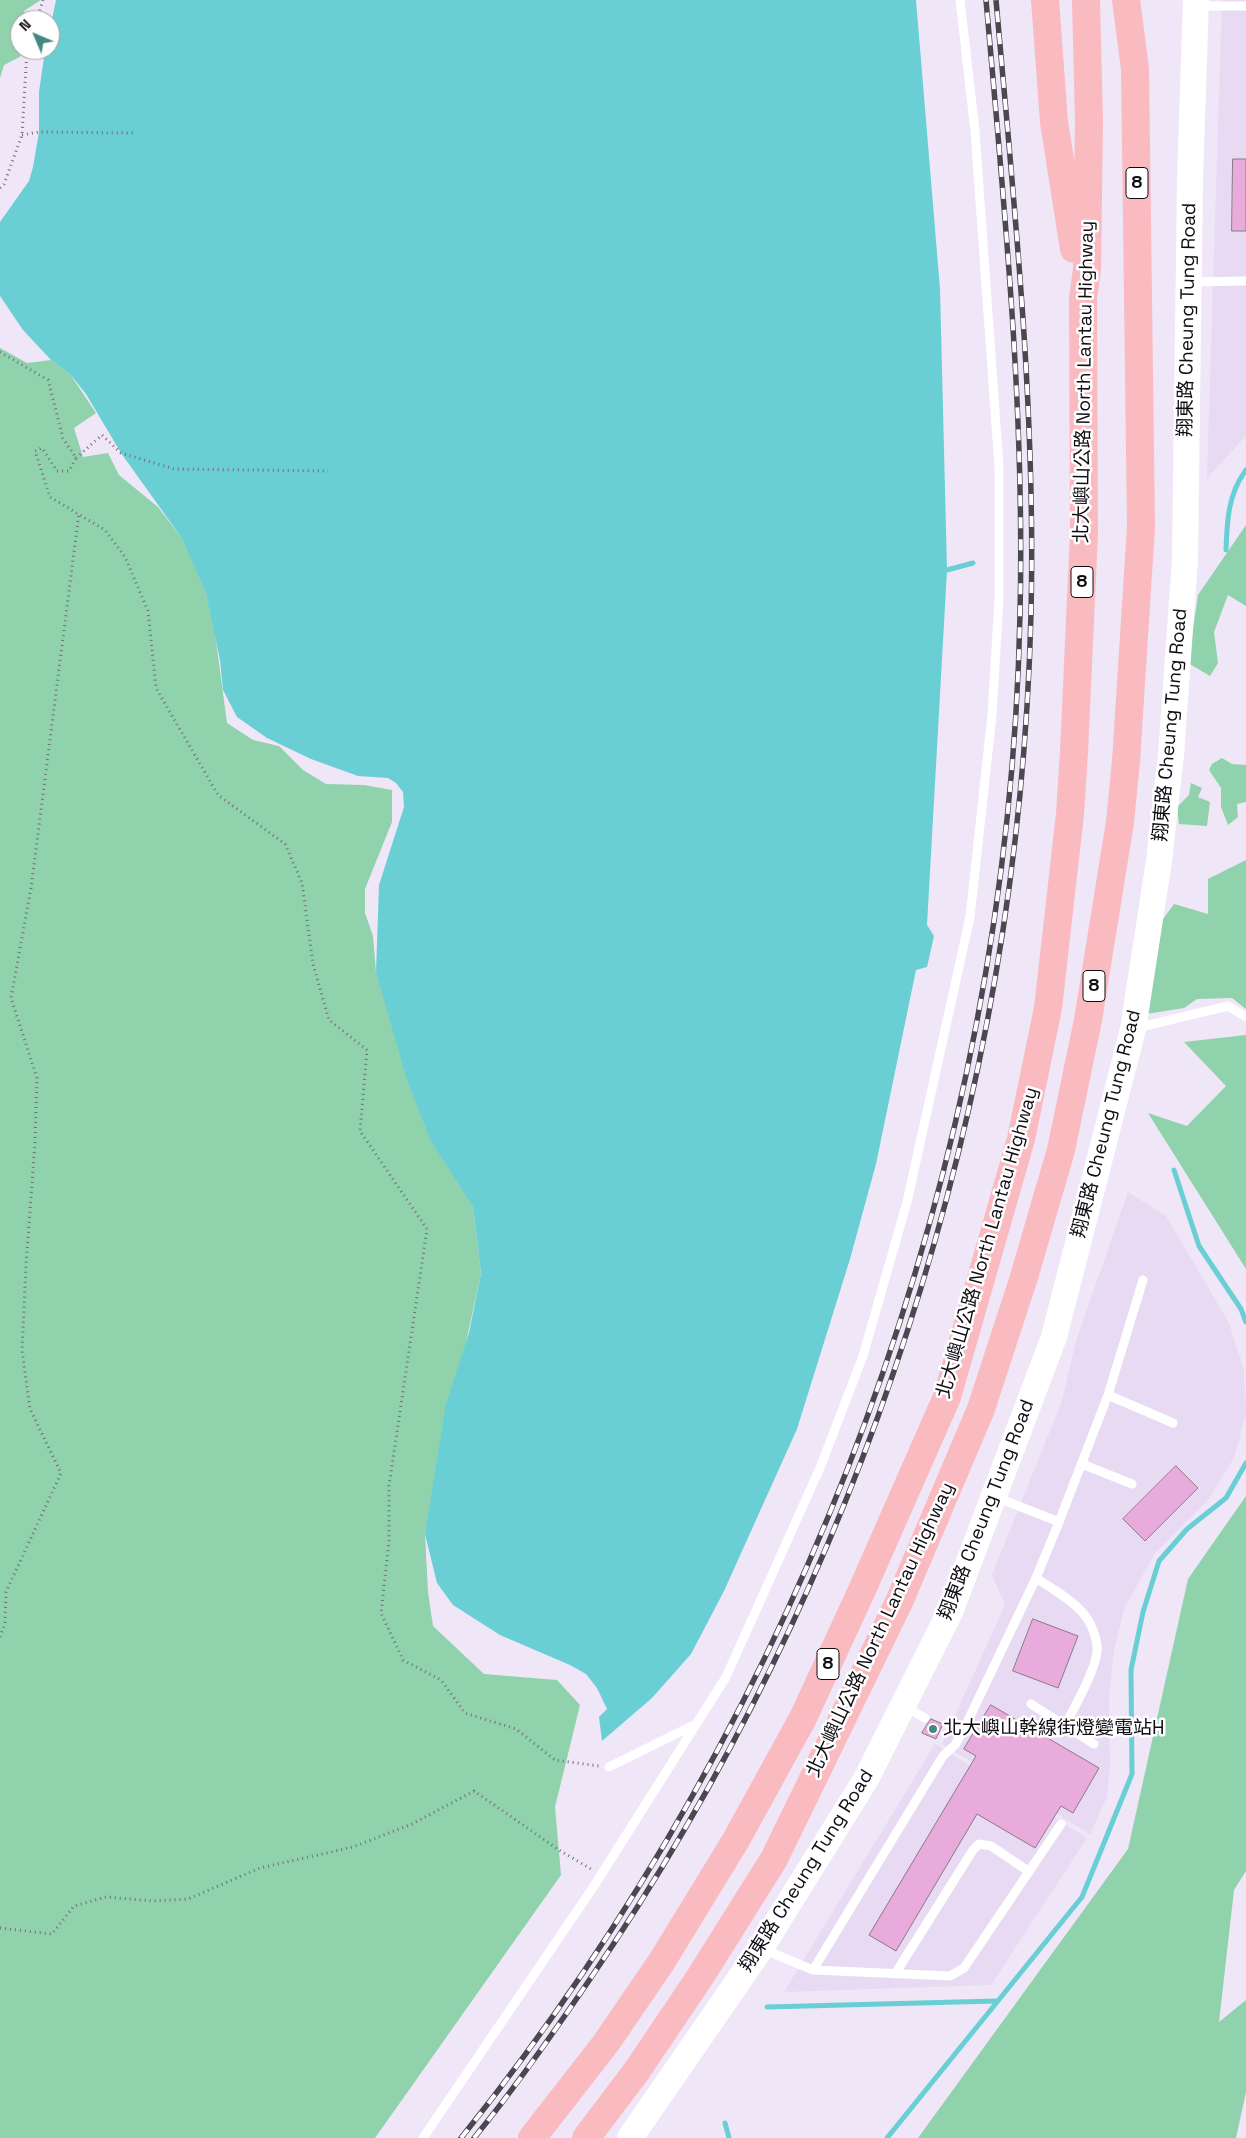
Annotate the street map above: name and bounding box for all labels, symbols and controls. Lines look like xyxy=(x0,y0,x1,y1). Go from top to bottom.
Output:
north arrow xyxy=(10,10,60,60)
text: N xyxy=(15,15,35,35)
road number: 8 xyxy=(1126,168,1148,198)
street label: 翔東路 Cheung Tung Road xyxy=(1175,203,1201,437)
street label: 北大嶼山公路 North Lantau Highway xyxy=(1071,221,1099,543)
road number: 8 xyxy=(1071,566,1093,598)
street label: 翔東路 Cheung Tung Road xyxy=(1149,607,1193,843)
road number: 8 xyxy=(1083,970,1105,1001)
street label: 翔東路 Cheung Tung Road xyxy=(1068,1008,1146,1240)
street label: 北大嶼山公路 North Lantau Highway xyxy=(933,1085,1043,1401)
street label: 翔東路 Cheung Tung Road xyxy=(934,1397,1040,1623)
street label: 北大嶼山公路 North Lantau Highway xyxy=(803,1479,959,1781)
road number: 8 xyxy=(817,1648,839,1680)
place label: 北大嶼山幹線街燈變電站H xyxy=(943,1718,1164,1740)
marker: 北大嶼山幹線街燈變電站H xyxy=(927,1723,939,1735)
street label: 翔東路 Cheung Tung Road xyxy=(735,1766,879,1976)

